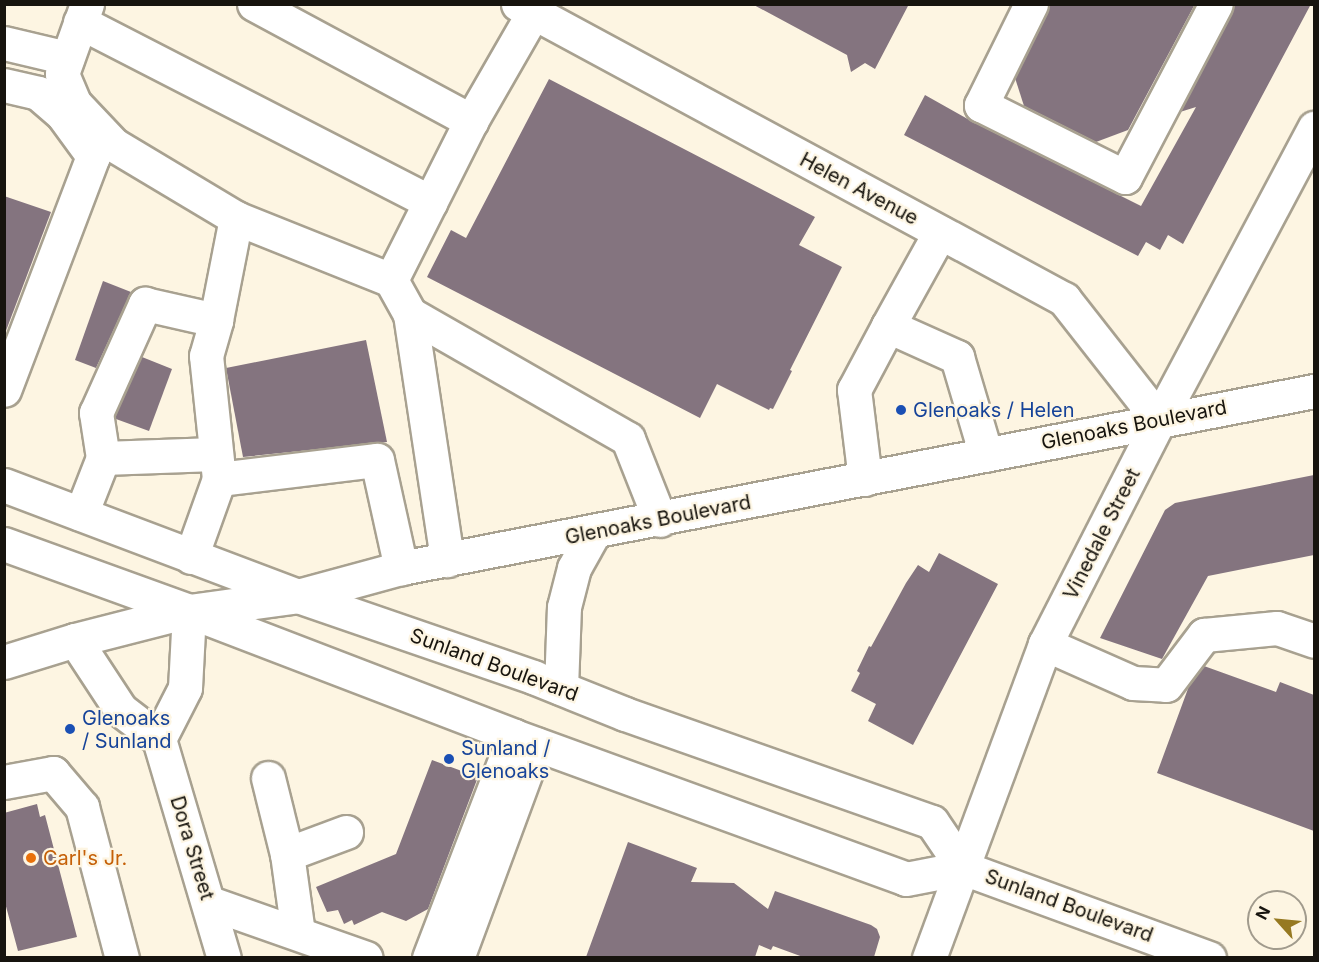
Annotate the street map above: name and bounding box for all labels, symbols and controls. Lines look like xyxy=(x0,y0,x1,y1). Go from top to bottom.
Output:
street label: Helen Avenue xyxy=(796,148,922,230)
street label: Glenoaks Boulevard xyxy=(1039,395,1229,455)
place label: Glenoaks / Helen xyxy=(913,398,1074,422)
marker: Glenoaks / Helen xyxy=(894,403,908,417)
street label: Vinedale Street xyxy=(1059,464,1145,604)
street label: Glenoaks Boulevard xyxy=(563,490,753,550)
street label: Sunland Boulevard xyxy=(407,623,581,707)
place label: Glenoaks / Sunland xyxy=(82,706,171,753)
marker: Glenoaks / Sunland xyxy=(63,722,77,736)
place label: Sunland / Glenoaks xyxy=(461,736,550,783)
marker: Sunland / Glenoaks xyxy=(442,752,456,766)
street label: Dora Street xyxy=(165,793,219,903)
place label: Carl's Jr. xyxy=(43,846,127,870)
marker: Carl's Jr. xyxy=(24,851,38,865)
street label: Sunland Boulevard xyxy=(982,864,1156,948)
north arrow xyxy=(1247,890,1307,950)
text: N xyxy=(1251,903,1274,923)

